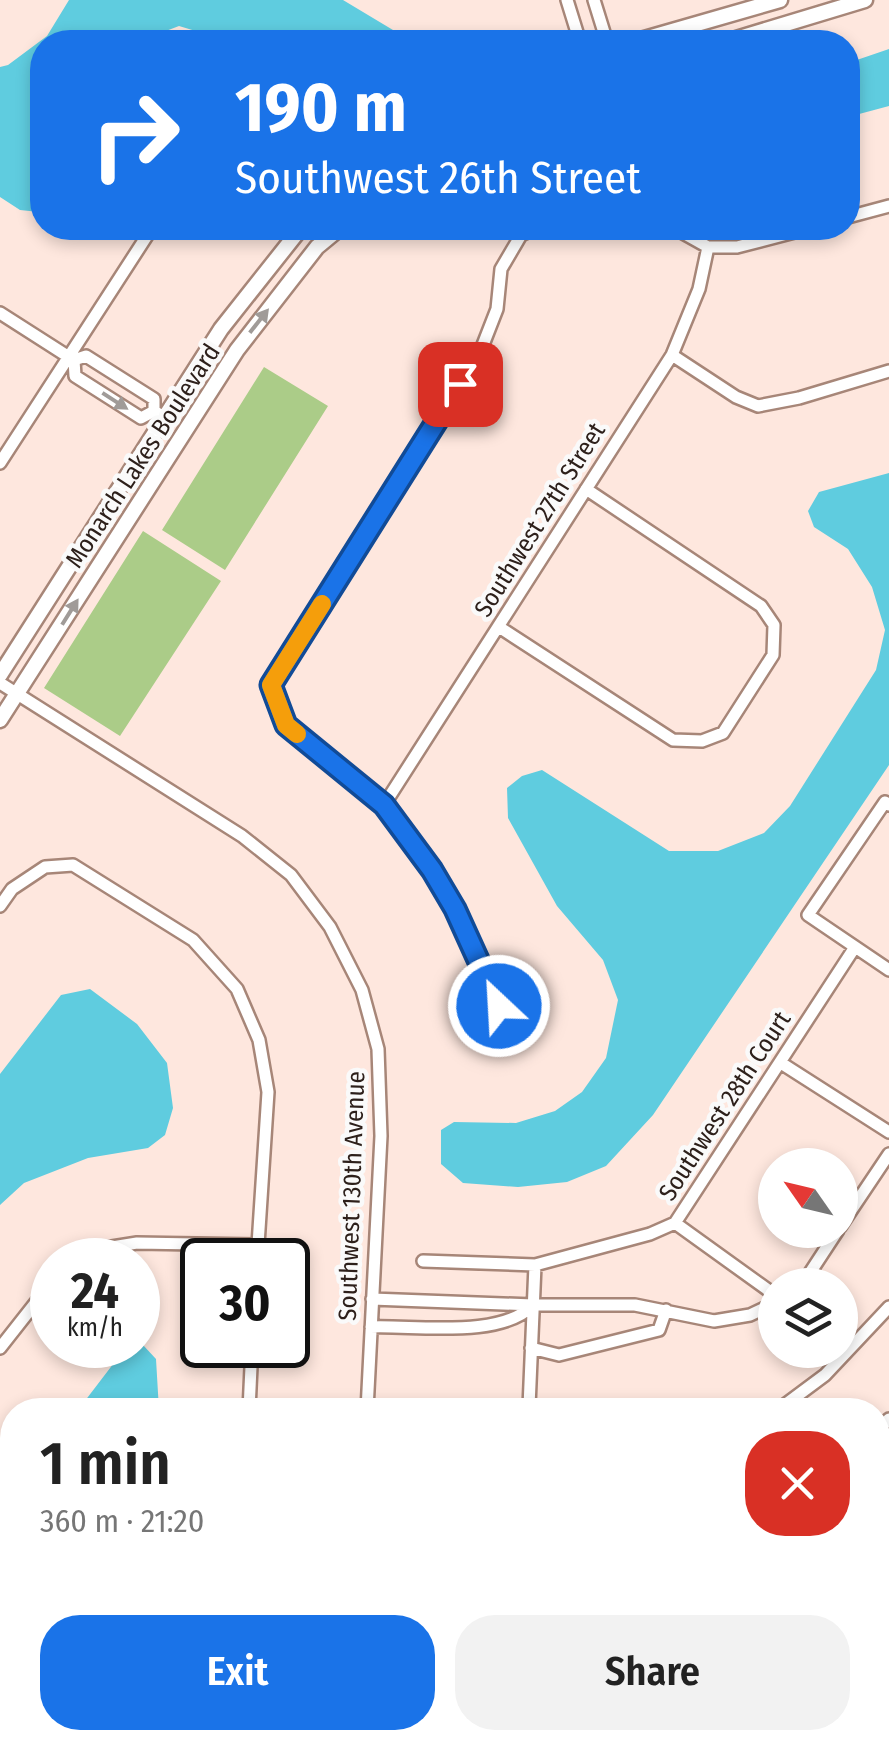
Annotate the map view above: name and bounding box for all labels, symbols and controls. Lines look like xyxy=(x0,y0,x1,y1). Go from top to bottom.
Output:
text: 190 m xyxy=(235,66,407,150)
icon: right xyxy=(70,70,200,200)
text: Southwest 26th Street xyxy=(235,151,641,205)
one-way arrow xyxy=(249,308,269,334)
street label: Monarch Lakes Boulevard xyxy=(59,339,227,573)
pin xyxy=(418,342,503,427)
icon: arrive xyxy=(433,357,488,412)
one-way arrow xyxy=(101,392,129,410)
street label: Southwest 27th Street xyxy=(468,417,612,623)
one-way arrow xyxy=(60,598,79,625)
position arrow xyxy=(447,954,551,1058)
street label: Southwest 28th Court xyxy=(653,1005,798,1206)
street label: Southwest 130th Avenue xyxy=(333,1071,371,1321)
north arrow xyxy=(758,1148,858,1248)
map controls xyxy=(758,1148,858,1368)
speed limit sign: 30 xyxy=(180,1238,310,1368)
text: 24 xyxy=(71,1261,119,1321)
button: layers xyxy=(758,1268,858,1368)
text: km/h xyxy=(67,1313,123,1343)
text: 1 min xyxy=(40,1428,171,1500)
button: close xyxy=(745,1431,850,1536)
text: 360 m · 21:20 xyxy=(40,1502,204,1540)
button: Exit xyxy=(40,1615,435,1730)
button: Share xyxy=(455,1615,850,1730)

